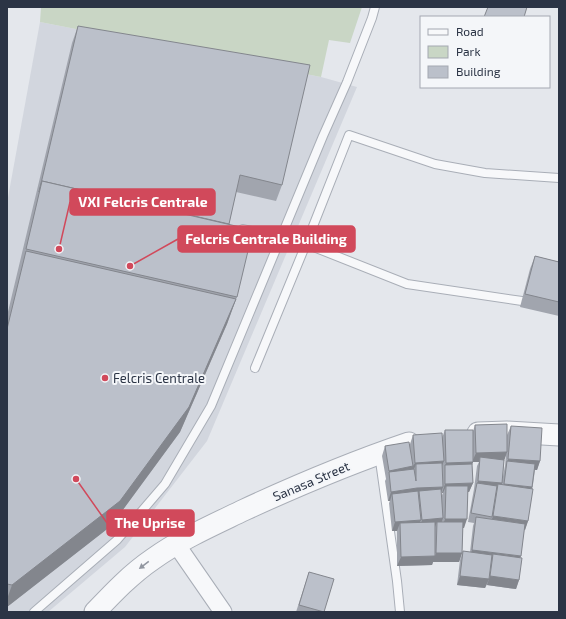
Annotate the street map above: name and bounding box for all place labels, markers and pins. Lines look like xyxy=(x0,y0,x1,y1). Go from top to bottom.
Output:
callout: VXI Felcris Centrale xyxy=(70,189,215,215)
callout: Felcris Centrale Building xyxy=(178,226,355,252)
place label: Felcris Centrale xyxy=(113,370,205,386)
marker: Felcris Centrale xyxy=(100,373,110,383)
callout: The Uprise xyxy=(107,510,194,536)

